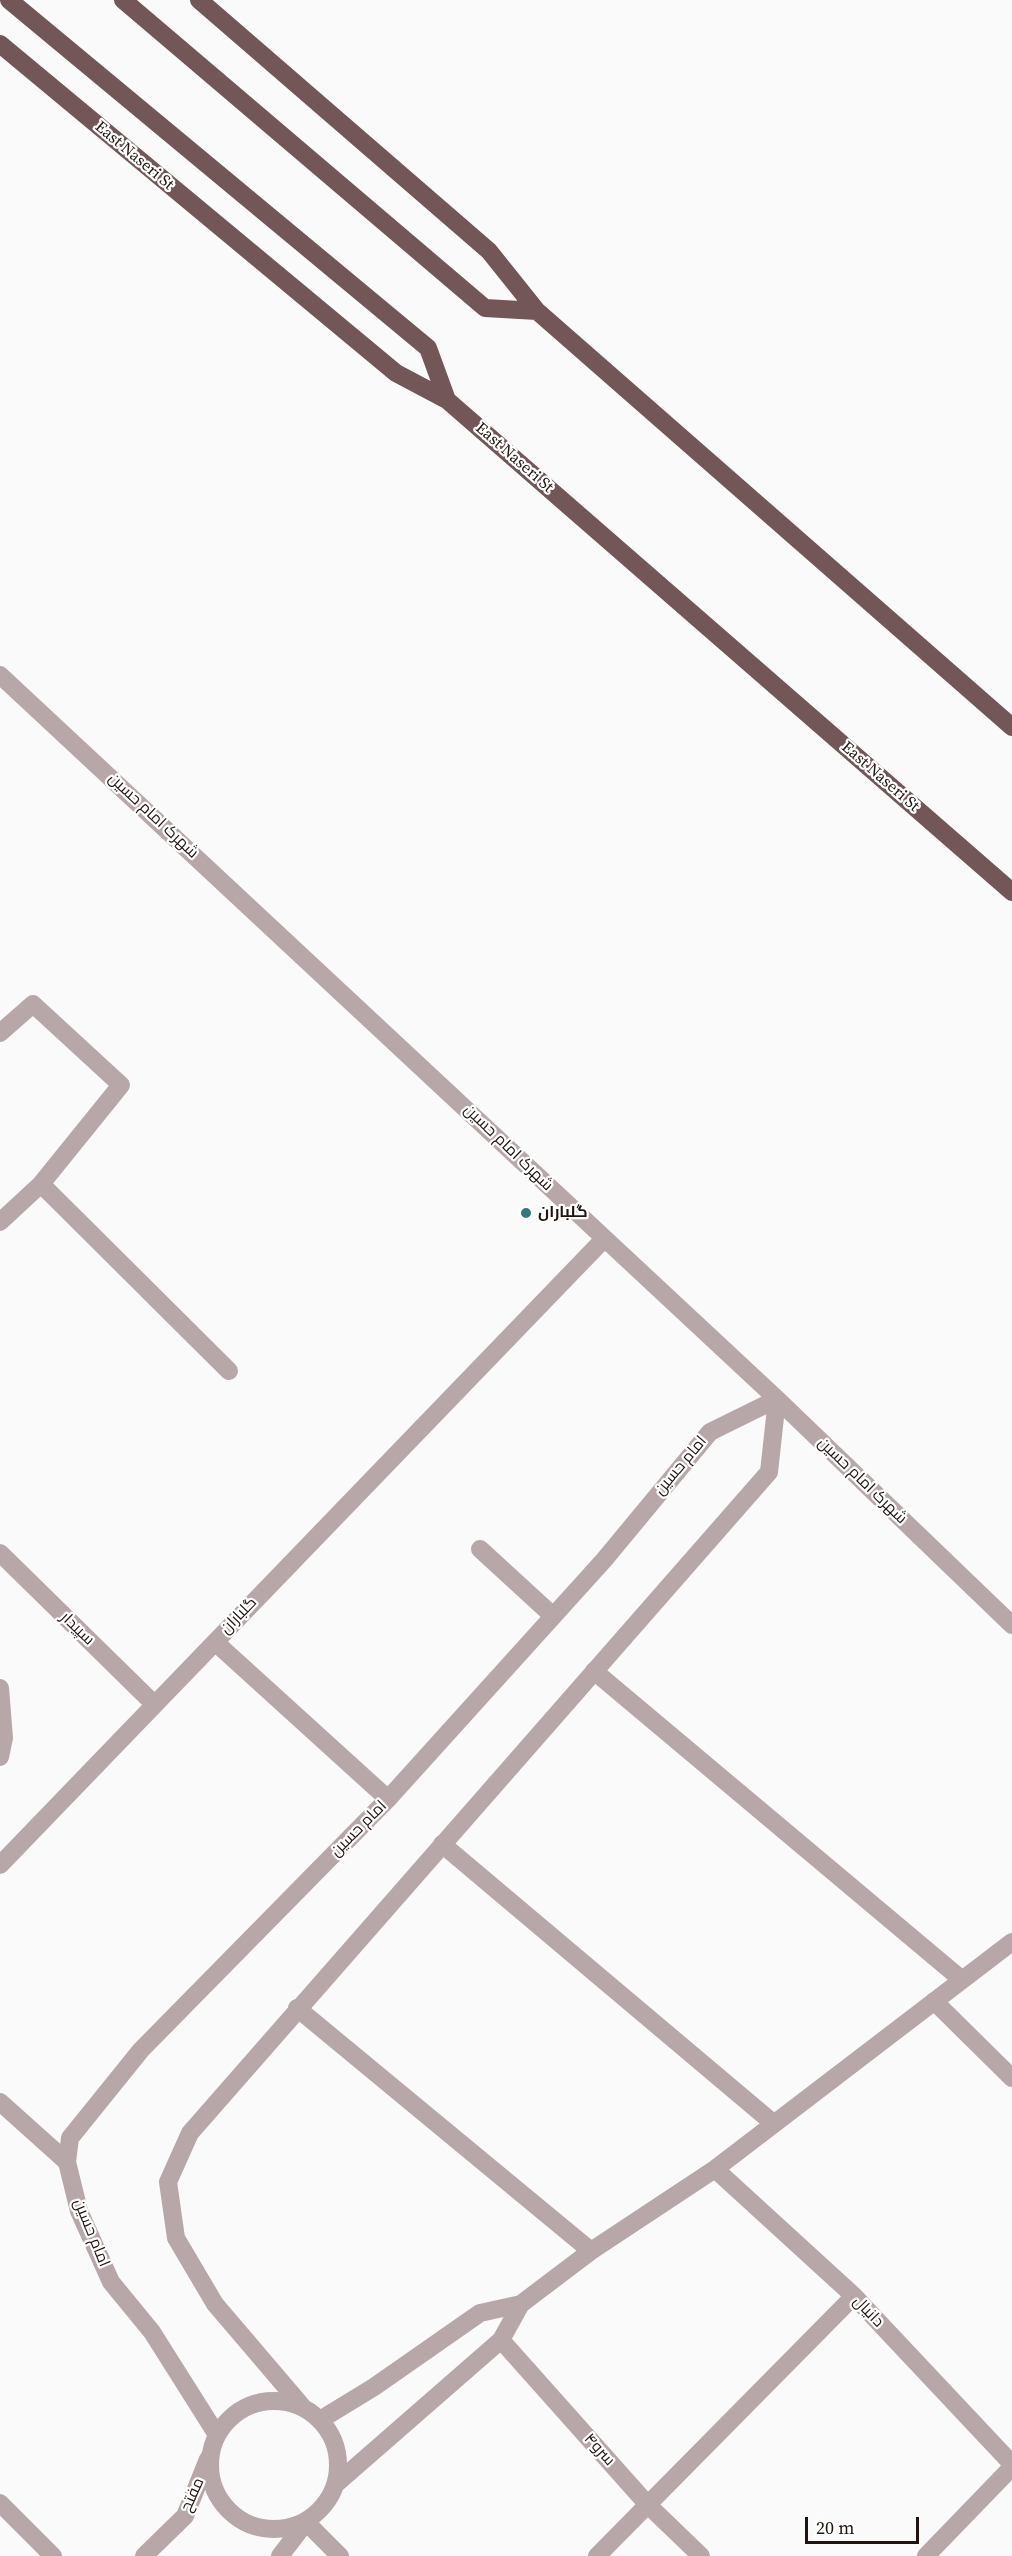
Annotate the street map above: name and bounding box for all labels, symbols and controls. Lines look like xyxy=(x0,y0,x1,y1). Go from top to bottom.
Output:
street label: East Naseri St xyxy=(91,117,177,195)
street label: East Naseri St xyxy=(471,419,557,497)
street label: East Naseri St xyxy=(837,738,923,816)
street label: شهرک امام حسین xyxy=(104,769,202,863)
street label: شهرک امام حسین xyxy=(459,1101,557,1195)
place label: گلباران xyxy=(538,1203,588,1223)
marker: گلباران xyxy=(519,1206,533,1220)
street label: امام حسین xyxy=(651,1432,711,1500)
street label: شهرک امام حسین xyxy=(813,1434,911,1528)
street label: گلباران xyxy=(217,1593,261,1639)
street label: سپیدار xyxy=(56,1608,98,1650)
street label: امام حسین xyxy=(327,1797,391,1861)
street label: امام حسین xyxy=(69,2196,113,2270)
street label: دانیال xyxy=(848,2292,888,2332)
street label: سرو۴ xyxy=(579,2430,619,2470)
street label: مفتح xyxy=(177,2475,209,2515)
scale bar xyxy=(808,2505,922,2543)
text: 20 m xyxy=(816,2515,854,2540)

